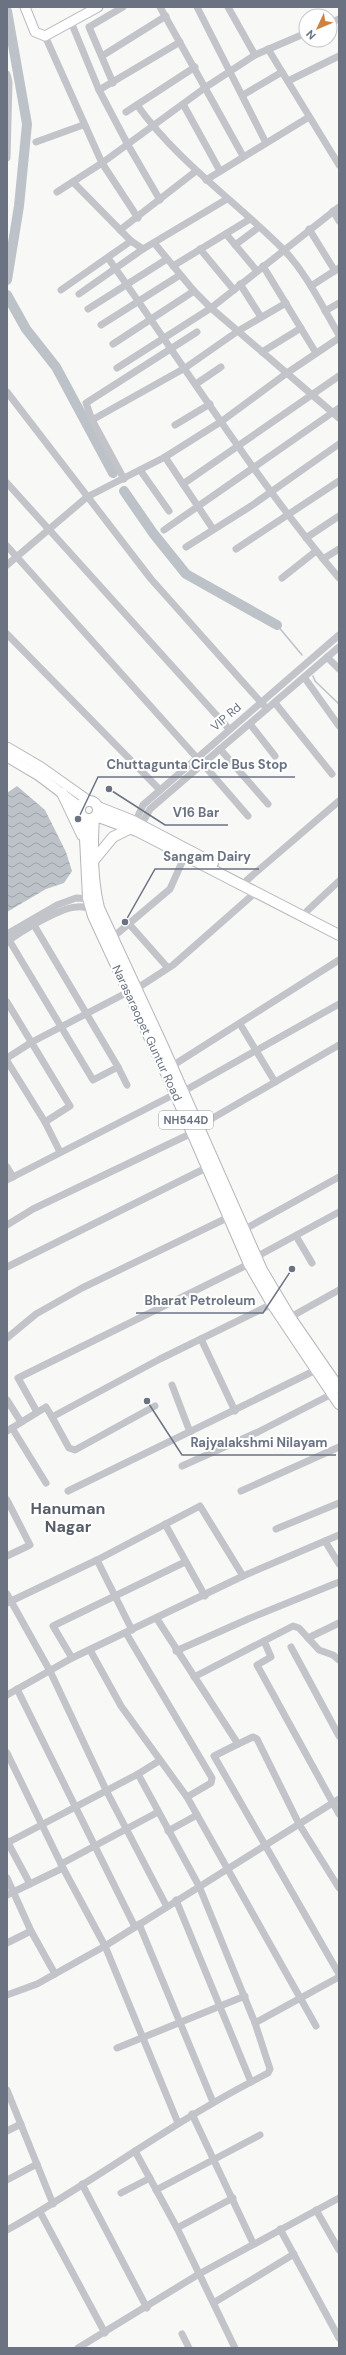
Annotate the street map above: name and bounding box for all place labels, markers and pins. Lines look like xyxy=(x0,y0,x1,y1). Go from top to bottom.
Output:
callout: Chuttagunta Circle Bus Stop xyxy=(98,752,295,777)
callout: V16 Bar xyxy=(165,800,228,825)
callout: Sangam Dairy xyxy=(155,844,259,869)
callout: Bharat Petroleum xyxy=(136,1288,263,1313)
callout: Rajyalakshmi Nilayam xyxy=(182,1430,336,1455)

